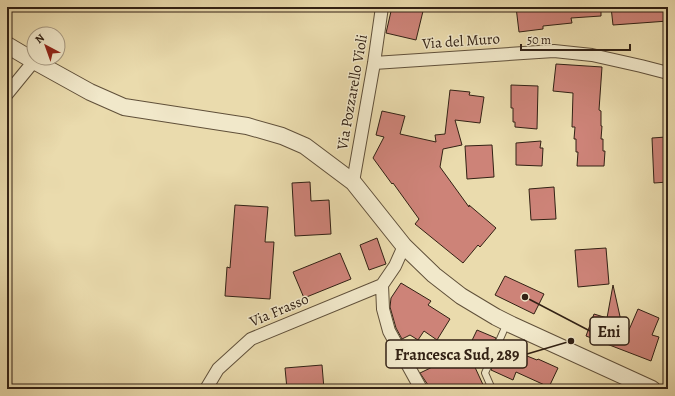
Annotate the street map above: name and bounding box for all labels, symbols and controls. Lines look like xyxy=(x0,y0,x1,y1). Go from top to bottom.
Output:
north arrow xyxy=(26,26,66,66)
scale bar xyxy=(521,26,630,52)
street label: Via del Muro xyxy=(421,28,500,54)
text: N xyxy=(32,31,48,47)
text: 50 m xyxy=(527,32,551,48)
street label: Via Pozzarello Violi xyxy=(332,33,372,152)
street label: Via Frasso xyxy=(246,289,312,332)
callout: Eni xyxy=(590,317,629,345)
text: Eni xyxy=(598,321,621,343)
callout: Francesca Sud, 289 xyxy=(386,340,527,368)
text: Francesca Sud, 289 xyxy=(395,344,519,366)

